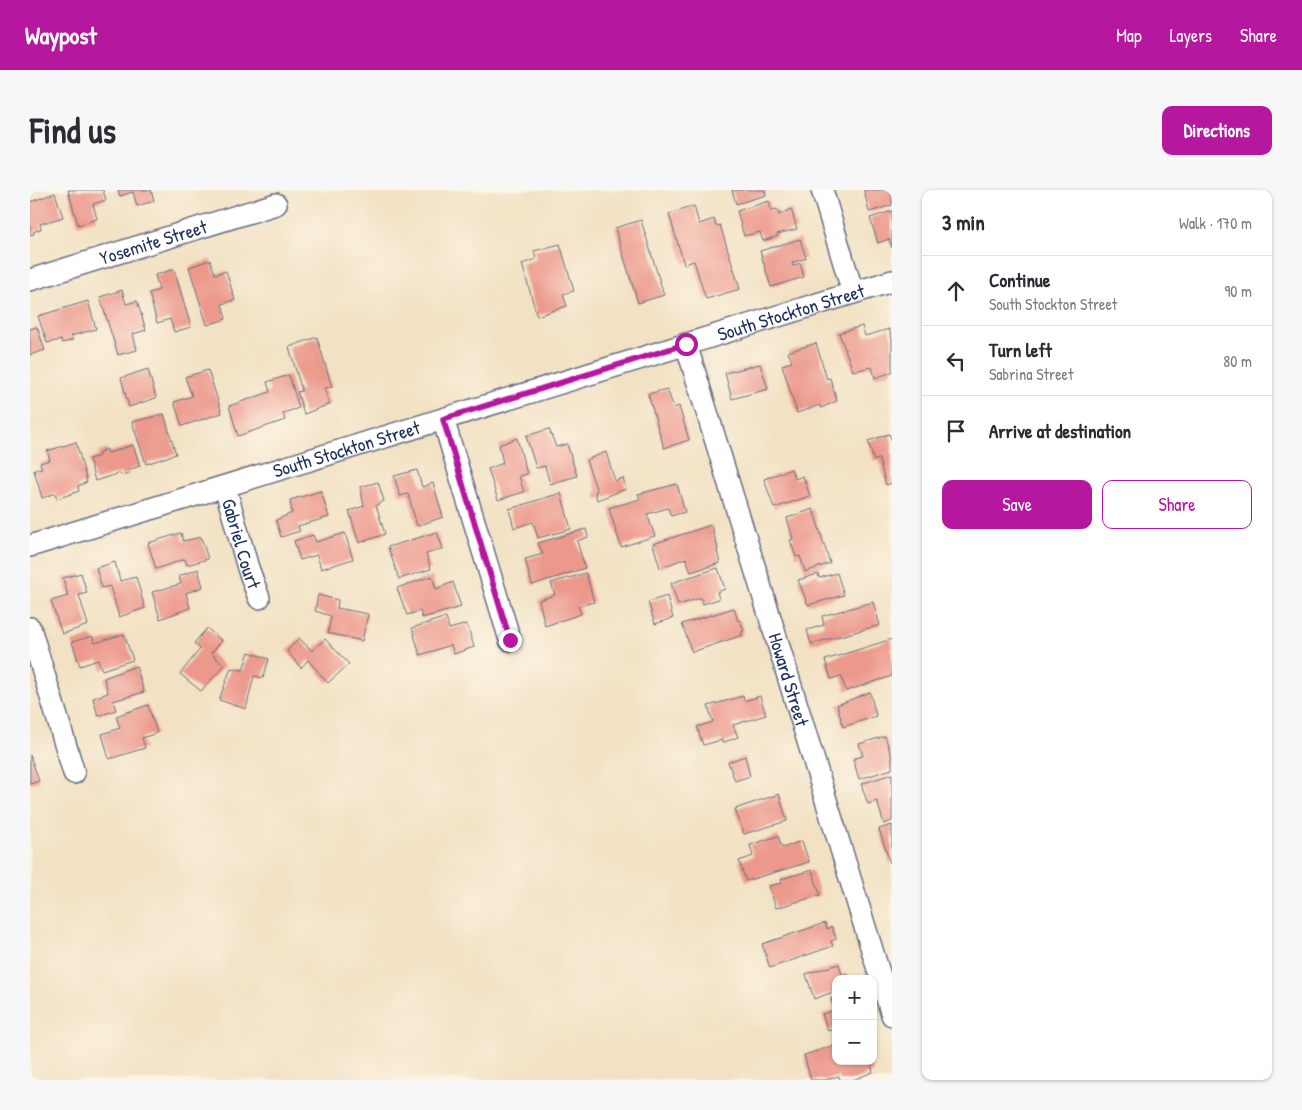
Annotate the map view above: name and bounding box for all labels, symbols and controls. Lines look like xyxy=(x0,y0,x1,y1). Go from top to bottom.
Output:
text: Waypost xyxy=(25,19,97,51)
text: Map xyxy=(1116,23,1142,48)
text: Layers xyxy=(1170,23,1212,48)
text: Share xyxy=(1240,23,1277,48)
button: Directions xyxy=(1162,106,1272,155)
text: Find us xyxy=(30,107,116,154)
text: 3 min xyxy=(942,208,985,237)
text: Walk · 170 m xyxy=(1179,212,1252,234)
street label: Yosemite Street xyxy=(96,213,211,271)
text: Continue xyxy=(989,267,1050,293)
street label: South Stockton Street xyxy=(714,277,868,347)
icon: ahead xyxy=(942,277,970,305)
text: 90 m xyxy=(1224,280,1252,302)
text: South Stockton Street xyxy=(989,293,1117,315)
route start xyxy=(675,333,698,356)
text: Turn left xyxy=(989,337,1052,363)
icon: left xyxy=(942,347,970,375)
text: 80 m xyxy=(1223,350,1252,372)
text: Sabrina Street xyxy=(989,363,1073,385)
street label: South Stockton Street xyxy=(270,414,424,484)
icon: arrive xyxy=(942,417,970,445)
text: Arrive at destination xyxy=(989,418,1131,444)
button: Save xyxy=(942,480,1092,529)
button: Share xyxy=(1102,480,1252,529)
street label: Gabriel Court xyxy=(216,496,268,593)
route end xyxy=(499,629,522,652)
street label: Howard Street xyxy=(762,630,816,730)
map controls xyxy=(832,975,877,1065)
button: + xyxy=(832,975,877,1020)
button: − xyxy=(832,1020,877,1065)

